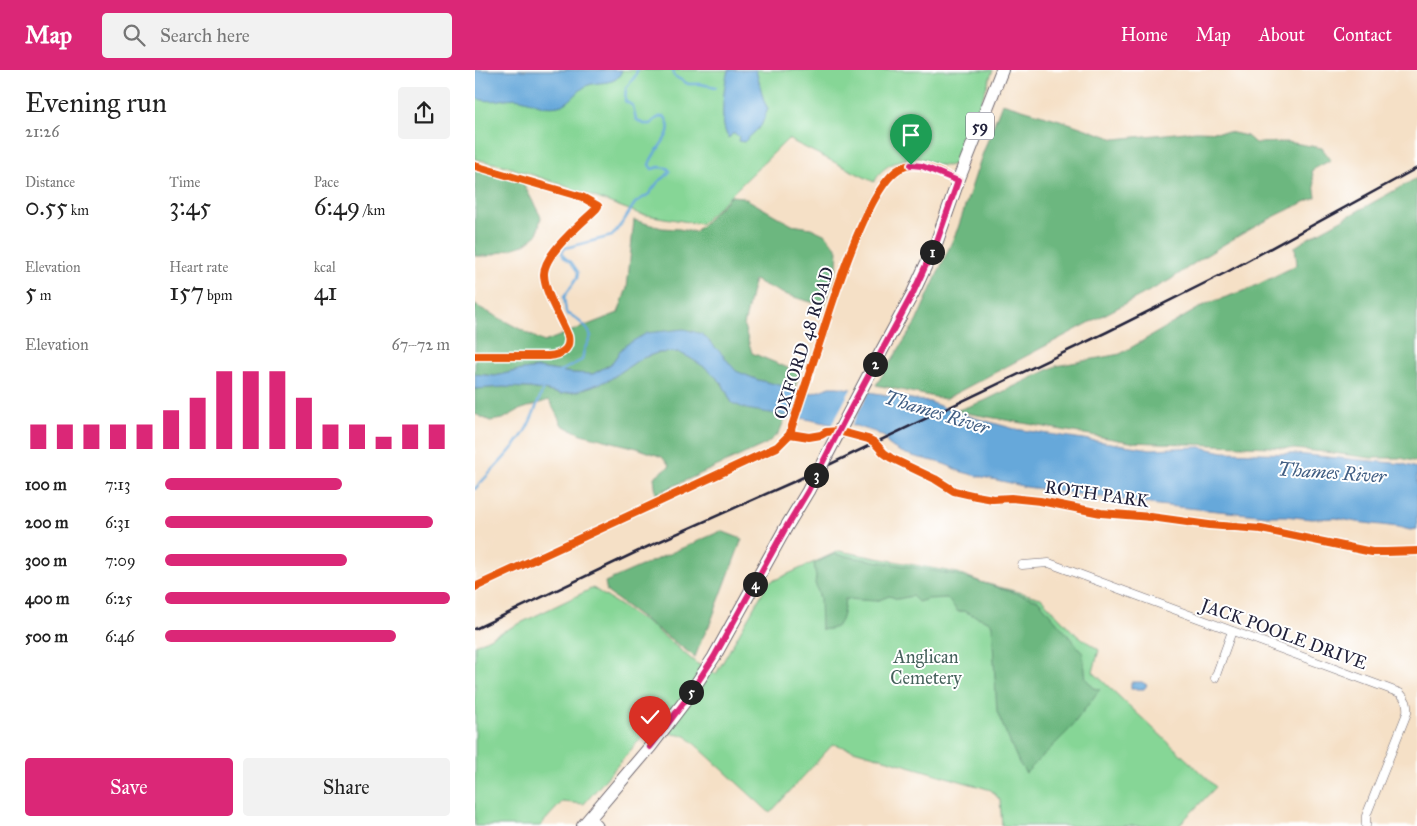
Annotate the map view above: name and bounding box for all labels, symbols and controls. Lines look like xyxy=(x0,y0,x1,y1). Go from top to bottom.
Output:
search box xyxy=(102,13,452,58)
text: Map xyxy=(25,20,72,50)
icon: search xyxy=(120,21,148,49)
text: Search here xyxy=(160,24,250,47)
text: Home xyxy=(1121,24,1168,46)
text: Map xyxy=(1196,24,1231,46)
text: About xyxy=(1259,24,1305,46)
text: Contact xyxy=(1333,24,1392,46)
text: Evening run xyxy=(25,85,167,120)
button: share xyxy=(398,87,450,139)
road number: 59 xyxy=(966,112,994,140)
pin xyxy=(890,114,932,165)
icon: arrive xyxy=(897,121,925,149)
text: 21:26 xyxy=(25,122,59,141)
text: Distance xyxy=(25,174,75,191)
text: Time xyxy=(169,174,200,191)
text: Pace xyxy=(314,174,339,191)
text: 0.55 xyxy=(25,191,68,222)
text: 3:45 xyxy=(169,191,211,222)
text: 6:49 xyxy=(314,191,360,222)
text: km xyxy=(68,202,89,219)
text: /km xyxy=(360,202,385,219)
pin: 1 xyxy=(919,240,945,264)
text: 1 xyxy=(930,244,935,261)
text: Elevation xyxy=(25,259,81,276)
text: Heart rate xyxy=(169,259,228,276)
text: kcal xyxy=(314,259,336,276)
street label: OXFORD 48 ROAD xyxy=(769,264,839,422)
text: 5 xyxy=(25,276,37,307)
text: 157 xyxy=(169,276,204,307)
text: 41 xyxy=(314,276,337,307)
text: m xyxy=(37,287,51,304)
text: bpm xyxy=(204,287,233,304)
text: Elevation xyxy=(25,335,89,354)
text: 67–72 m xyxy=(392,335,450,354)
pin: 2 xyxy=(863,352,887,376)
text: 2 xyxy=(872,356,879,373)
water label: Thames River xyxy=(882,386,993,440)
water label: Thames River xyxy=(1277,457,1388,488)
pin: 3 xyxy=(803,462,829,488)
text: 3 xyxy=(814,467,819,484)
text: 100 m xyxy=(25,475,67,494)
text: 7:13 xyxy=(105,475,130,494)
street label: ROTH PARK xyxy=(1043,476,1152,512)
text: 200 m xyxy=(25,513,68,532)
text: 6:31 xyxy=(105,513,130,532)
text: 300 m xyxy=(25,551,67,570)
text: 7:09 xyxy=(105,551,135,570)
pin: 4 xyxy=(743,572,767,596)
text: 4 xyxy=(752,576,759,593)
text: 400 m xyxy=(25,589,69,608)
text: 6:25 xyxy=(105,589,132,608)
street label: JACK POOLE DRIVE xyxy=(1196,593,1370,675)
text: 500 m xyxy=(25,627,68,646)
text: 6:46 xyxy=(105,627,134,646)
park label: Anglican Cemetery xyxy=(890,646,962,689)
pin: 5 xyxy=(679,680,703,704)
text: 5 xyxy=(688,684,695,701)
pin xyxy=(629,696,671,747)
icon: check xyxy=(636,703,664,731)
button: Save xyxy=(25,758,233,816)
button: Share xyxy=(243,758,450,816)

